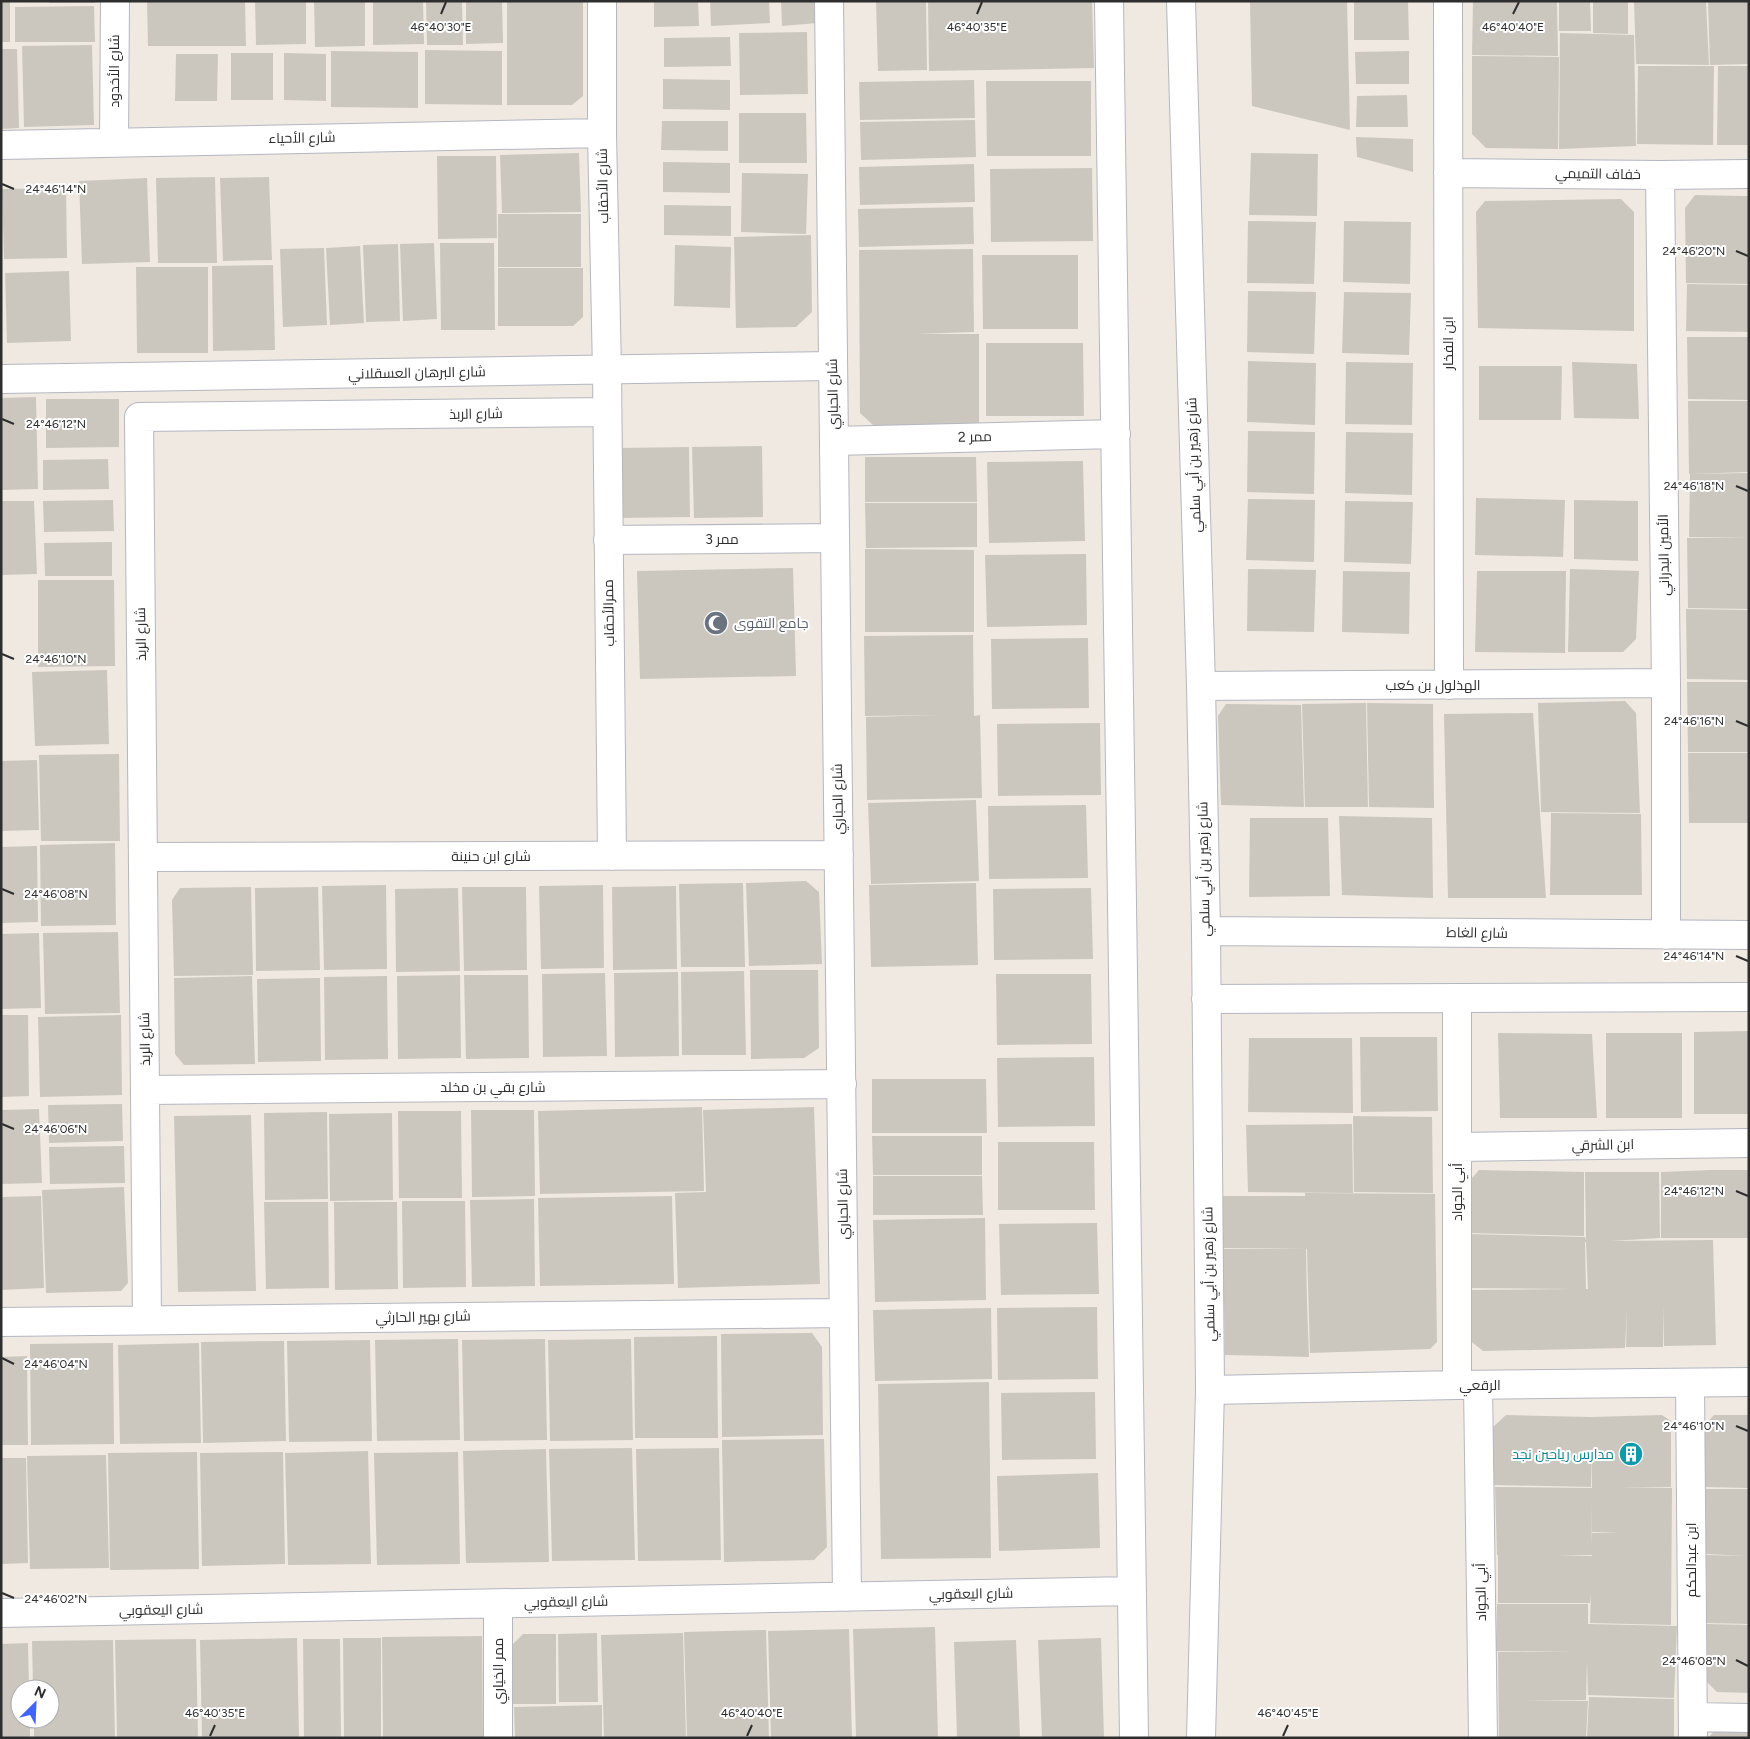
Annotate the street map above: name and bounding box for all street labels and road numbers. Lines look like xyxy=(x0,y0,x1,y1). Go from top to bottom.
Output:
street label: شارع الأخدود xyxy=(106,34,123,108)
street label: شارع الأحياء xyxy=(268,129,336,147)
street label: شارع الأحقاب xyxy=(594,148,612,224)
street label: خفاف التميمي xyxy=(1555,165,1641,186)
street label: ابن الفخار xyxy=(1440,316,1457,371)
street label: شارع الحباري xyxy=(824,358,845,430)
street label: شارع البرهان العسقلاني xyxy=(348,363,486,386)
street label: شارع زهير بن أبي سلمي xyxy=(1182,397,1208,533)
street label: شارع الربذ xyxy=(449,405,503,423)
street label: ممر 2 xyxy=(958,428,992,446)
street label: الأمين البدراني xyxy=(1655,514,1676,596)
street label: ممر 3 xyxy=(705,531,739,548)
street label: ممرالأحقاب xyxy=(600,579,618,647)
street label: شارع الربذ xyxy=(132,607,150,661)
street label: الهذلول بن كعب xyxy=(1385,677,1481,694)
street label: شارع الحباري xyxy=(829,763,850,835)
street label: شارع زهير بن أبي سلمي xyxy=(1193,801,1217,937)
street label: شارع ابن حنينة xyxy=(451,848,531,865)
street label: شارع الغاط xyxy=(1446,924,1508,942)
street label: شارع الربذ xyxy=(136,1012,154,1066)
street label: شارع بقي بن مخلد xyxy=(440,1079,546,1099)
street label: ابن الشرقي xyxy=(1572,1136,1634,1157)
street label: أبي الجواد xyxy=(1448,1163,1469,1221)
street label: شارع الحباري xyxy=(834,1168,855,1240)
street label: شارع زهير بن أبي سلمي xyxy=(1198,1206,1222,1342)
street label: شارع بهير الحارثي xyxy=(375,1308,471,1329)
street label: الرقعي xyxy=(1459,1377,1501,1397)
street label: ابن عبدالحكم xyxy=(1683,1522,1701,1598)
street label: أبي الجواد xyxy=(1471,1563,1493,1621)
street label: شارع اليعقوبي xyxy=(929,1585,1013,1606)
street label: شارع اليعقوبي xyxy=(524,1593,608,1614)
street label: شارع اليعقوبي xyxy=(119,1601,203,1622)
street label: ممر الخياري xyxy=(490,1638,510,1704)

